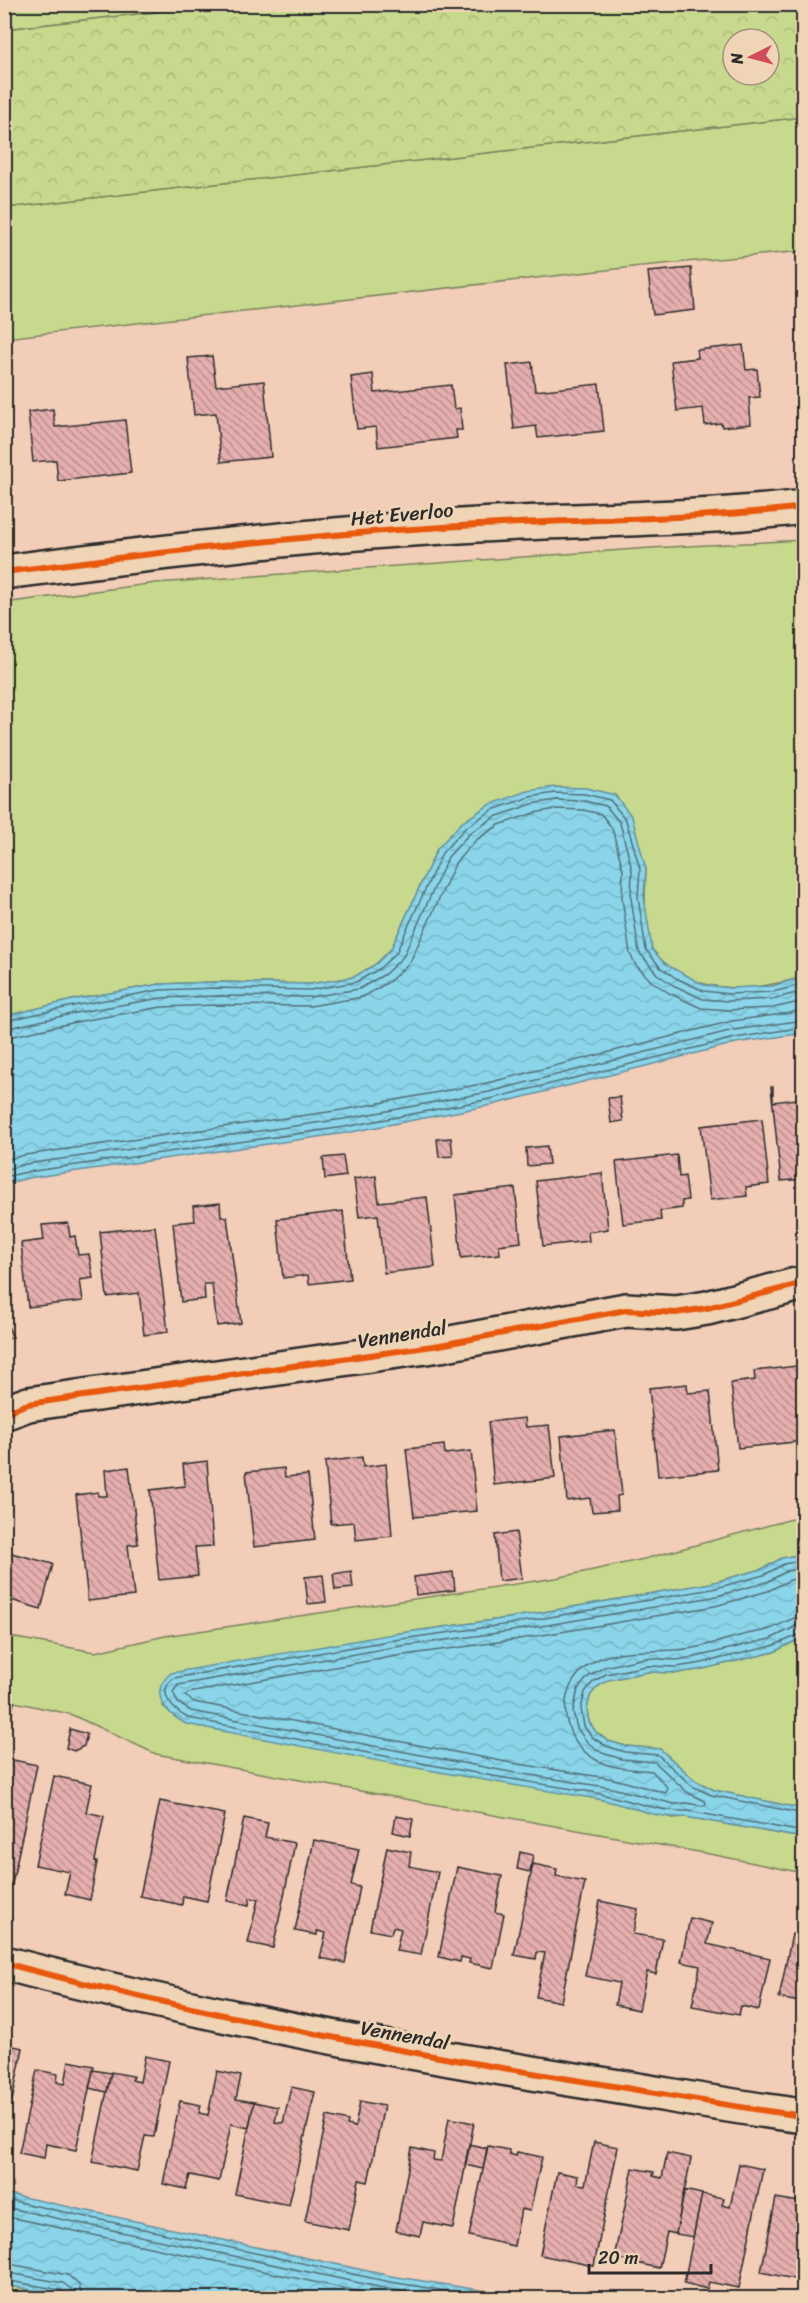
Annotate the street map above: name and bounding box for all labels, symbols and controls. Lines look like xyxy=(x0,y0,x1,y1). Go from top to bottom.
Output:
north arrow xyxy=(721,27,781,87)
text: N xyxy=(721,51,752,67)
street label: Het Everloo xyxy=(349,493,455,536)
street label: Vennendal xyxy=(355,1310,450,1359)
street label: Vennendal xyxy=(358,2010,453,2061)
scale bar xyxy=(589,2237,710,2275)
text: 20 m xyxy=(598,2242,638,2274)

